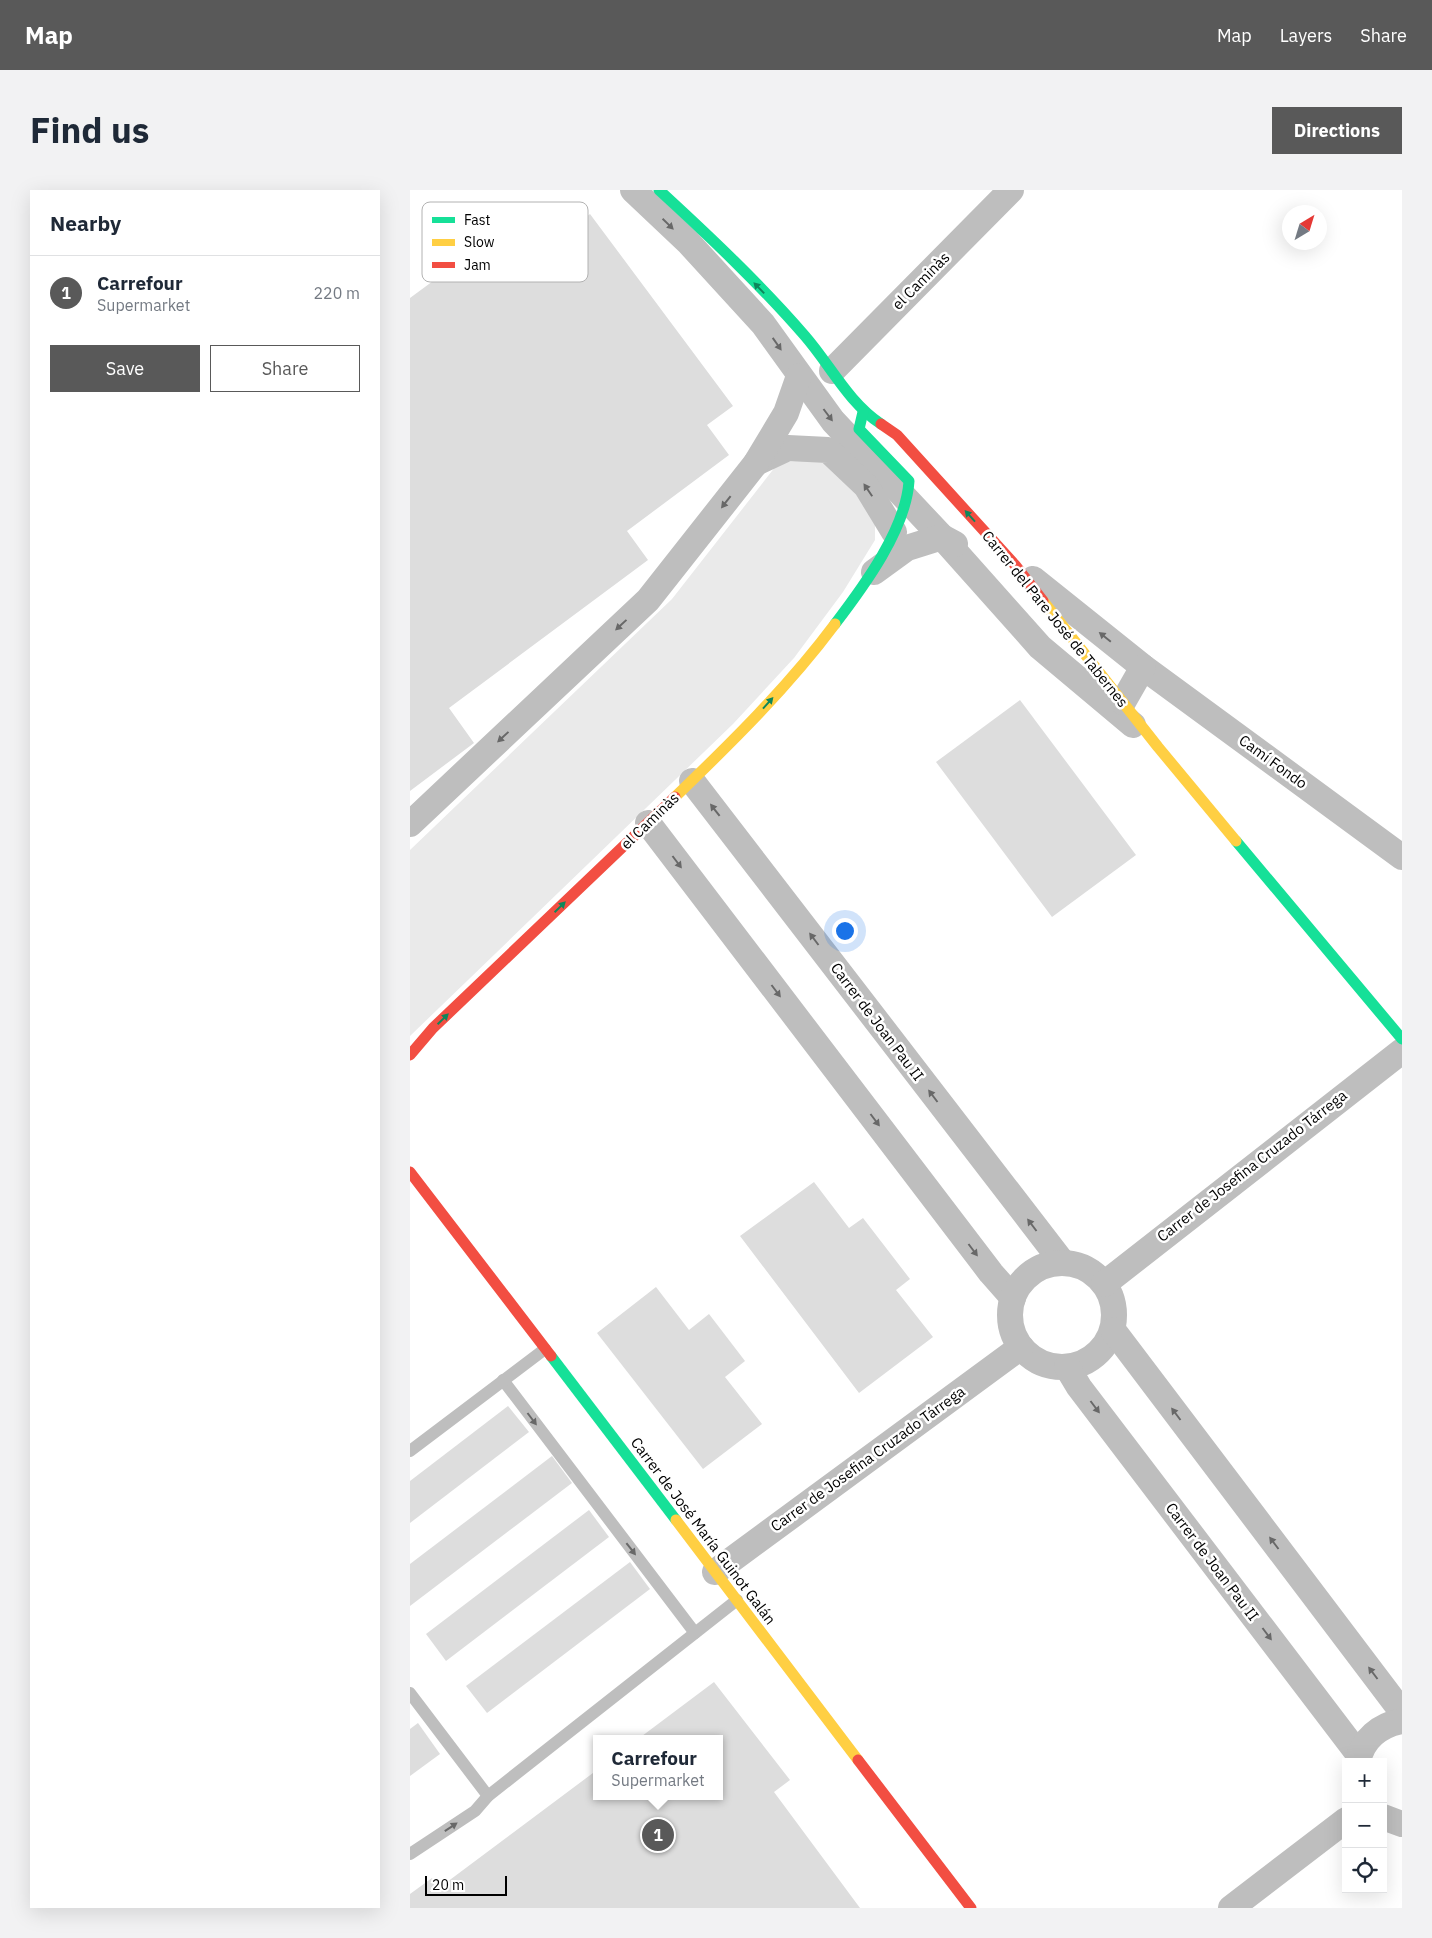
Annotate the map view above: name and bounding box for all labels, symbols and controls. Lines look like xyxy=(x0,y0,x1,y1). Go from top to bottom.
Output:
text: Map xyxy=(25,19,73,51)
text: Map xyxy=(1217,24,1252,47)
text: Layers xyxy=(1280,24,1332,47)
text: Share xyxy=(1360,24,1407,47)
text: Find us xyxy=(30,107,149,153)
button: Directions xyxy=(1272,107,1402,154)
legend xyxy=(422,202,588,282)
north arrow xyxy=(1282,205,1327,250)
text: Nearby xyxy=(50,209,121,237)
text: Fast xyxy=(464,211,490,229)
one-way arrow xyxy=(662,218,674,230)
text: Slow xyxy=(464,233,495,251)
street label: el Caminàs xyxy=(888,248,953,313)
text: Jam xyxy=(464,256,491,274)
text: Carrefour xyxy=(97,271,183,295)
one-way arrow xyxy=(753,282,765,294)
text: 1 xyxy=(61,283,71,303)
text: 220 m xyxy=(313,283,360,303)
text: Supermarket xyxy=(97,295,190,315)
one-way arrow xyxy=(772,337,782,351)
button: Save xyxy=(50,345,200,392)
button: Share xyxy=(210,345,360,392)
one-way arrow xyxy=(823,408,834,421)
one-way arrow xyxy=(864,483,873,497)
one-way arrow xyxy=(720,495,731,508)
one-way arrow xyxy=(964,510,976,522)
street label: Carrer del Pare José de Tabernes xyxy=(978,526,1133,711)
one-way arrow xyxy=(615,619,627,631)
one-way arrow xyxy=(1099,631,1112,642)
one-way arrow xyxy=(762,698,774,710)
street label: Camí Fondo xyxy=(1235,730,1311,793)
one-way arrow xyxy=(497,731,509,743)
street label: el Caminàs xyxy=(616,788,683,853)
one-way arrow xyxy=(709,804,720,817)
one-way arrow xyxy=(672,855,683,868)
one-way arrow xyxy=(554,901,566,913)
your location xyxy=(832,918,858,944)
one-way arrow xyxy=(808,933,819,946)
street label: Carrer de Joan Pau II xyxy=(827,959,928,1085)
one-way arrow xyxy=(771,984,781,998)
one-way arrow xyxy=(436,1013,448,1025)
street label: Carrer de Josefina Cruzado Tárrega xyxy=(1153,1086,1350,1246)
one-way arrow xyxy=(928,1090,939,1103)
one-way arrow xyxy=(869,1113,880,1126)
one-way arrow xyxy=(1027,1218,1037,1232)
one-way arrow xyxy=(968,1243,978,1257)
street label: Carrer de Josefina Cruzado Tárrega xyxy=(767,1382,969,1536)
one-way arrow xyxy=(1090,1400,1100,1414)
one-way arrow xyxy=(1171,1407,1181,1421)
one-way arrow xyxy=(527,1412,538,1425)
street label: Carrer de José María Guinot Galán xyxy=(627,1433,780,1628)
street label: Carrer de Joan Pau II xyxy=(1162,1499,1263,1625)
one-way arrow xyxy=(1269,1537,1280,1550)
one-way arrow xyxy=(625,1542,636,1555)
one-way arrow xyxy=(1262,1627,1272,1641)
one-way arrow xyxy=(1367,1667,1378,1680)
popup xyxy=(593,1735,723,1800)
text: Carrefour xyxy=(611,1746,697,1770)
map controls xyxy=(1342,1758,1387,1893)
button: + xyxy=(1342,1758,1387,1803)
text: Supermarket xyxy=(611,1770,705,1790)
button: − xyxy=(1342,1803,1387,1848)
pin: 1 xyxy=(642,1816,674,1854)
one-way arrow xyxy=(444,1822,457,1832)
button: locate xyxy=(1342,1848,1387,1893)
scale bar xyxy=(425,1873,508,1896)
text: 20 m xyxy=(432,1876,464,1894)

